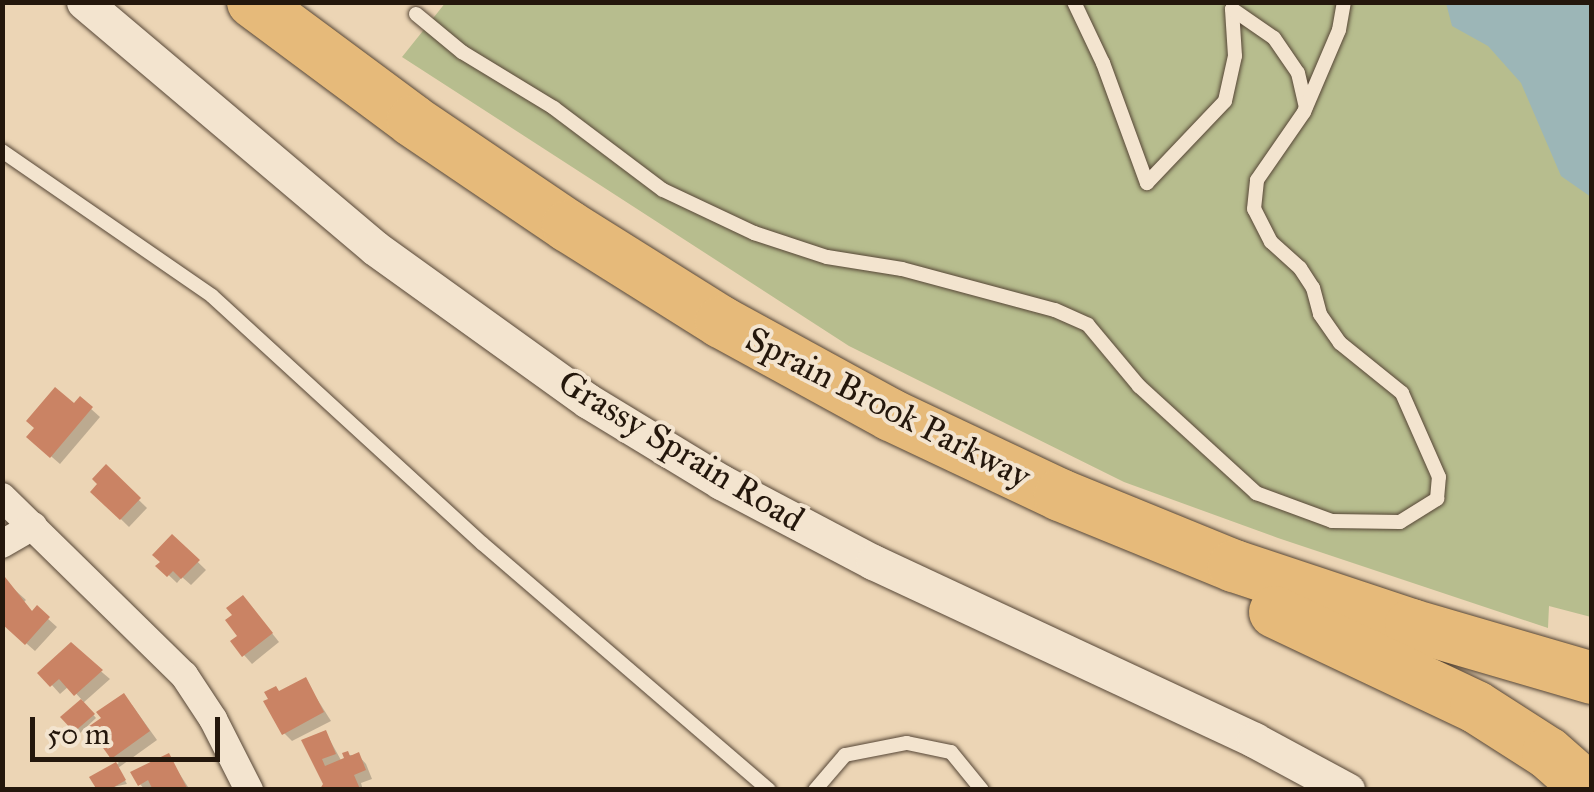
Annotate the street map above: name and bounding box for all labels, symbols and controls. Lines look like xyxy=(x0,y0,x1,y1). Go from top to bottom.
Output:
street label: Sprain Brook Parkway xyxy=(739,318,1037,498)
street label: Grassy Sprain Road xyxy=(551,361,811,541)
scale bar xyxy=(35,697,225,759)
text: 50 m xyxy=(47,716,110,752)

